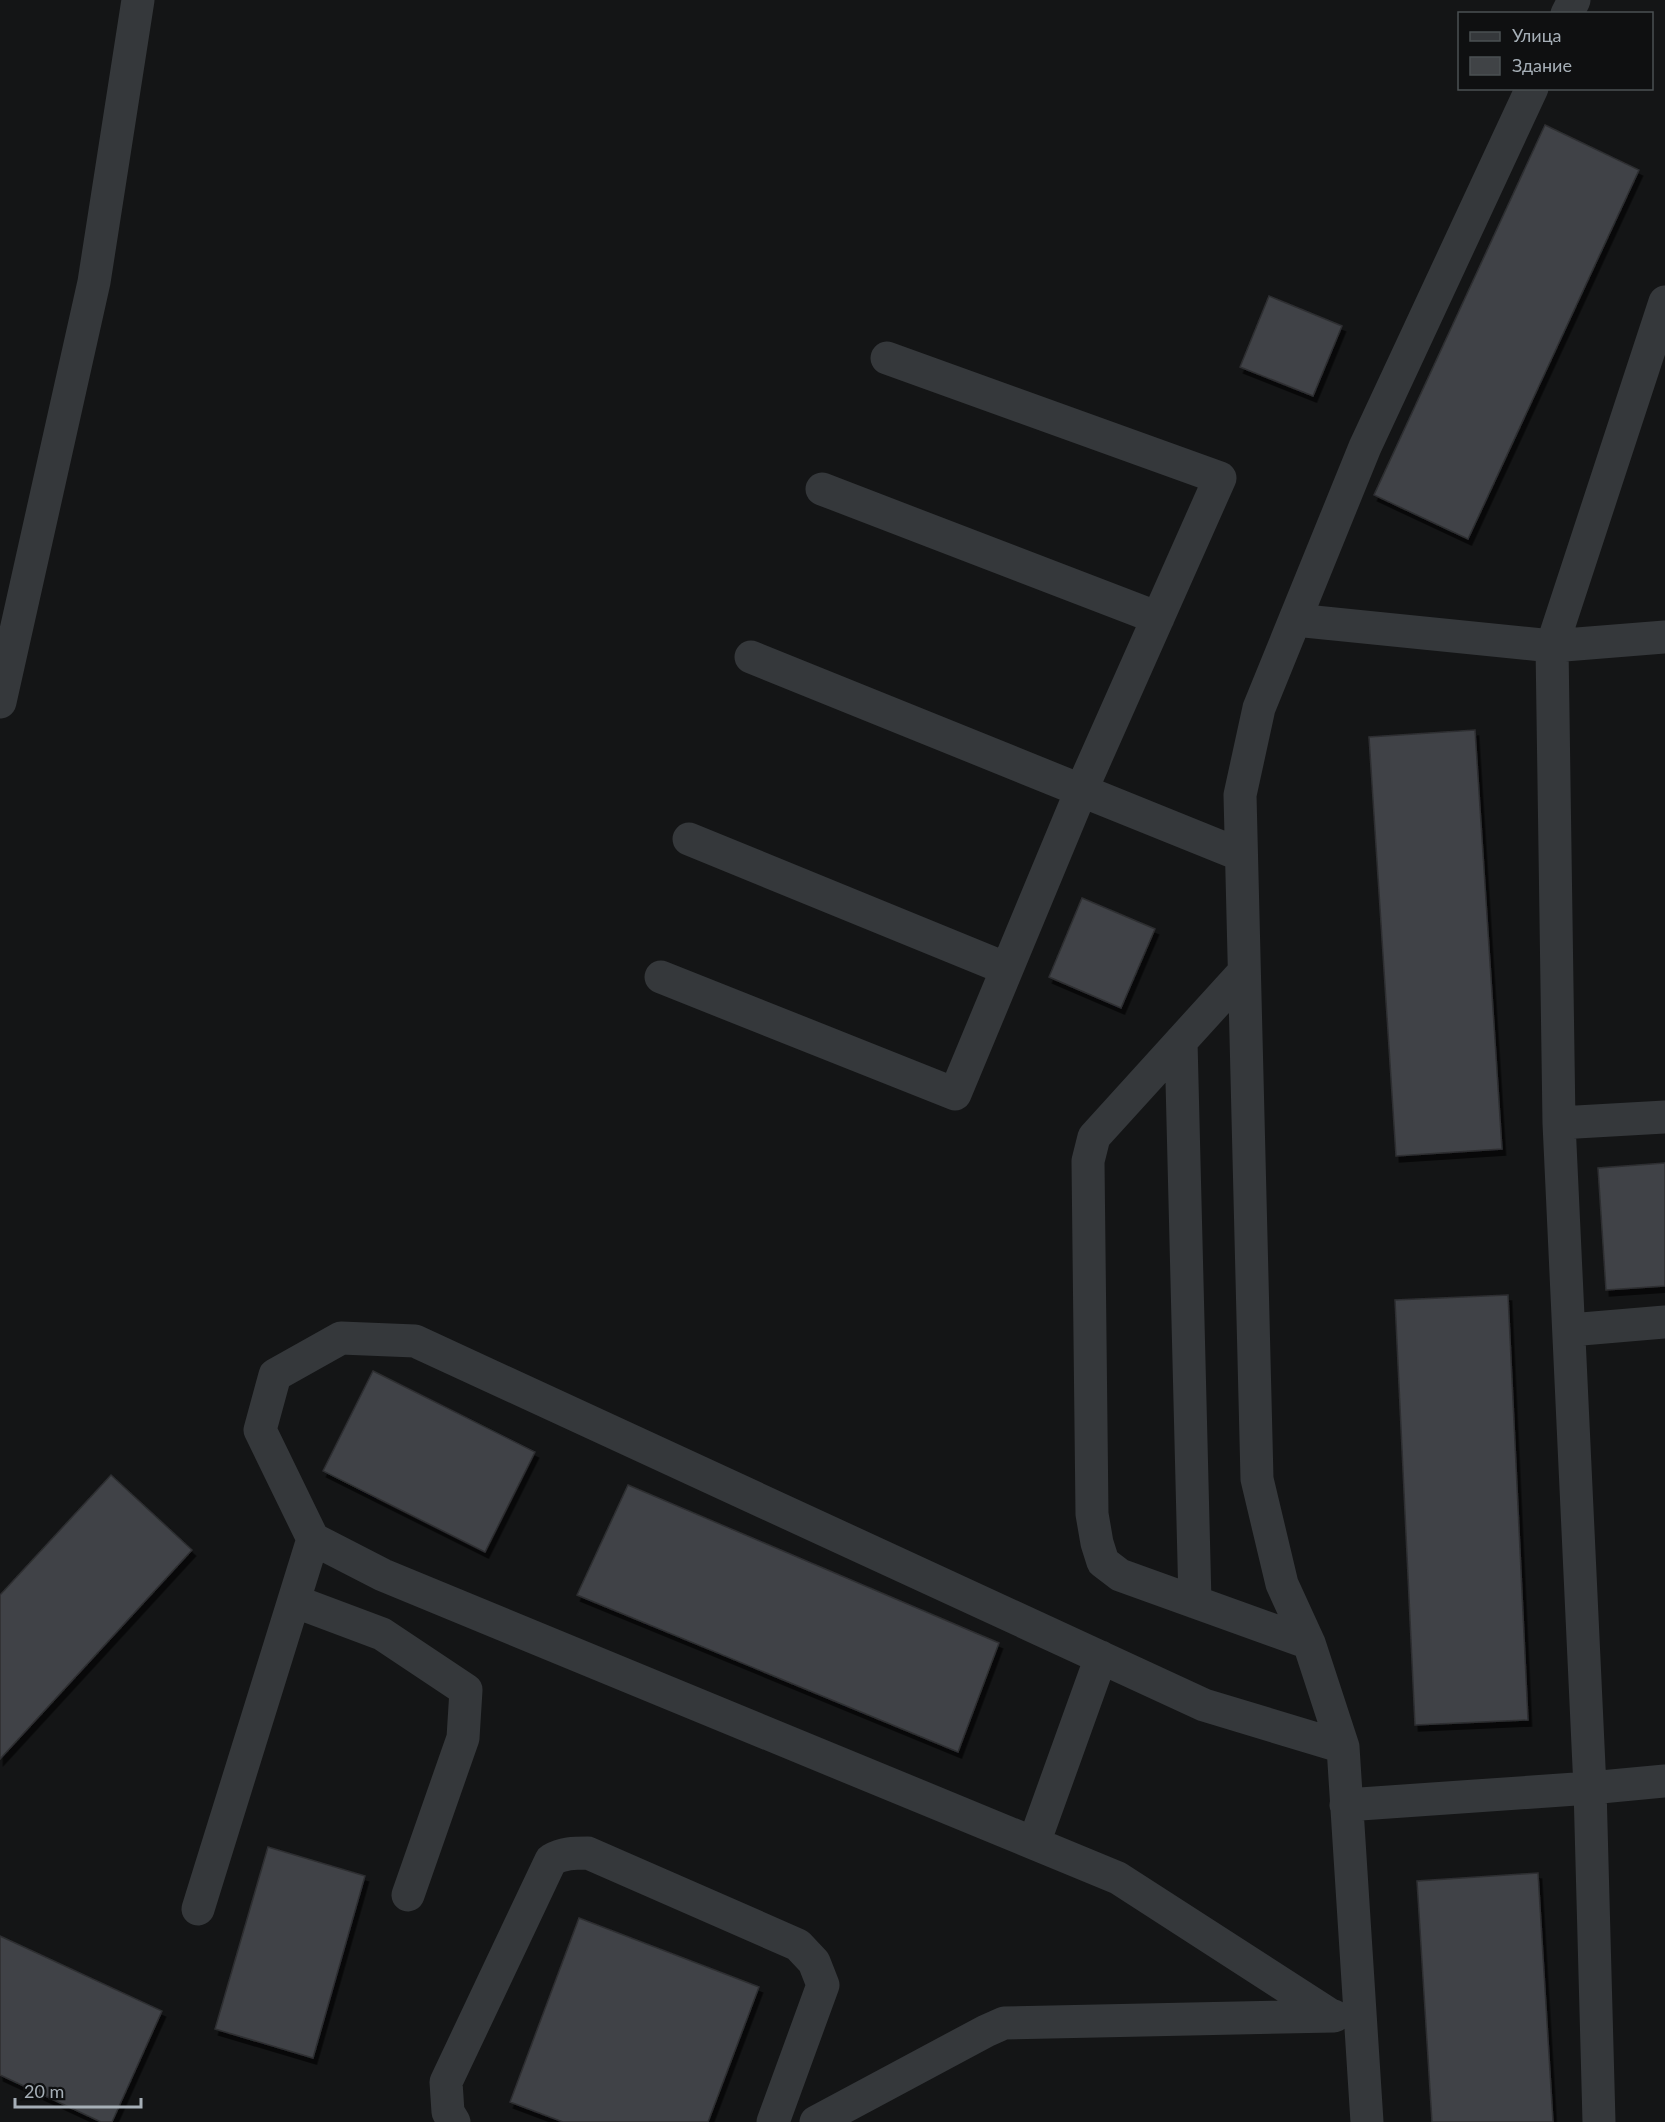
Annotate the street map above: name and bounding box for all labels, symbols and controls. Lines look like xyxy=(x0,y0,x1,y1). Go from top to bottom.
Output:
legend xyxy=(1458,12,1653,90)
text: Улица xyxy=(1512,24,1562,46)
text: Здание xyxy=(1512,54,1572,76)
scale bar xyxy=(15,2071,141,2109)
text: 20 m xyxy=(24,2080,64,2102)

